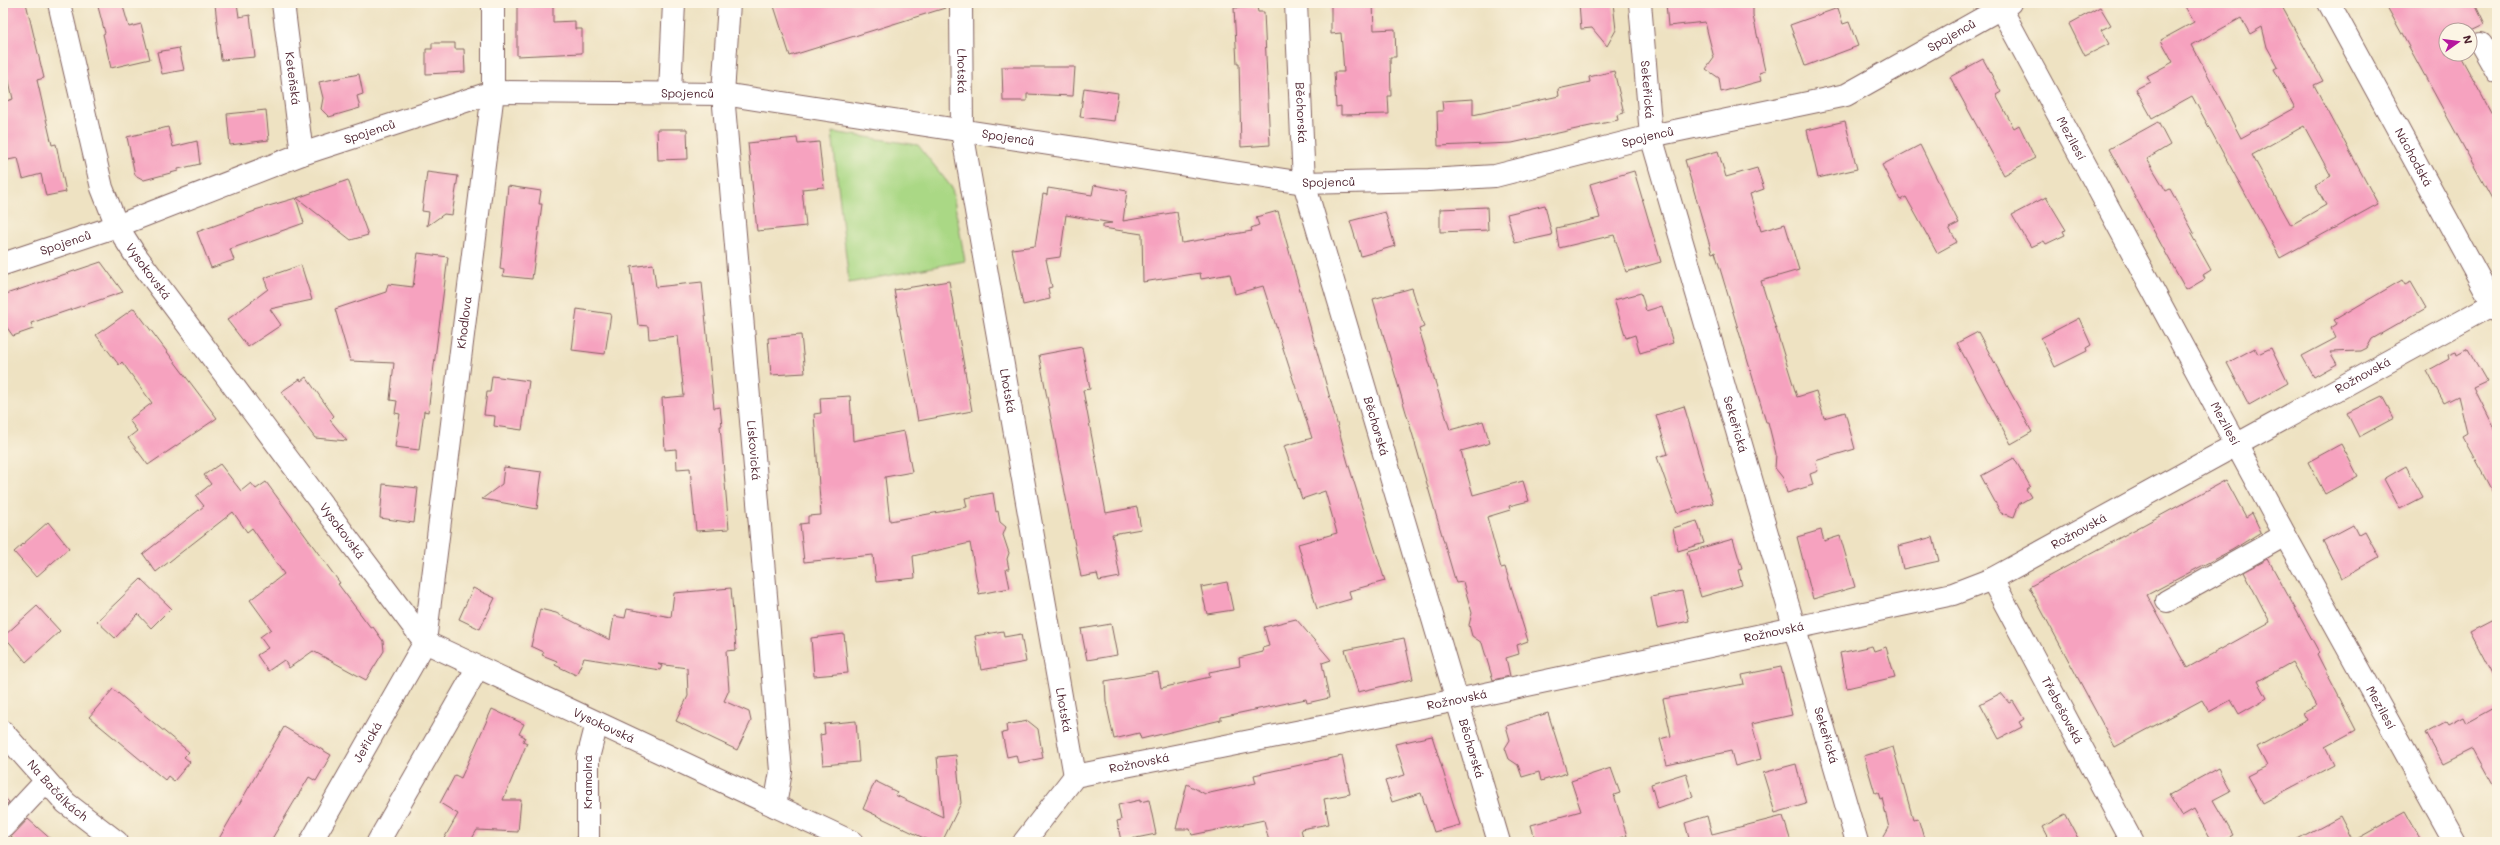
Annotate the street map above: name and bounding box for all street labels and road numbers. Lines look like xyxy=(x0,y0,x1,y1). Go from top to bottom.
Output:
street label: Spojenců xyxy=(1924,15,1978,55)
street label: Lhotská xyxy=(954,48,971,94)
street label: Keteňská xyxy=(282,51,305,106)
street label: Sekeřická xyxy=(1638,60,1659,120)
street label: Běchorská xyxy=(1293,82,1311,144)
street label: Spojenců xyxy=(661,84,714,101)
street label: Mezilesí xyxy=(2054,113,2090,163)
street label: Spojenců xyxy=(342,115,397,147)
street label: Spojenců xyxy=(1620,122,1675,150)
street label: Spojenců xyxy=(981,125,1036,149)
street label: Náchodská xyxy=(2392,125,2437,189)
street label: Spojenců xyxy=(1302,173,1355,190)
street label: Spojenců xyxy=(38,226,93,258)
street label: Vysokovská xyxy=(123,240,175,302)
street label: Khodlova xyxy=(452,295,475,350)
street label: Rožnovská xyxy=(2332,353,2393,396)
street label: Lhotská xyxy=(997,367,1020,415)
street label: Běchorská xyxy=(1361,394,1393,458)
street label: Sekeřická xyxy=(1720,394,1752,455)
street label: Mezilesí xyxy=(2208,399,2244,448)
street label: Lískovická xyxy=(744,420,765,481)
street label: Vysokovská xyxy=(317,499,369,562)
street label: Rožnovská xyxy=(2048,509,2109,552)
street label: Rožnovská xyxy=(1742,617,1805,646)
street label: Třebešovská xyxy=(2038,674,2087,747)
street label: Mezilesí xyxy=(2363,683,2400,732)
street label: Rožnovská xyxy=(1425,685,1489,713)
street label: Lhotská xyxy=(1053,686,1076,734)
street label: Vysokovská xyxy=(571,704,638,746)
street label: Sekeřická xyxy=(1811,705,1843,766)
street label: Běchorská xyxy=(1456,716,1489,780)
street label: Jeřická xyxy=(349,718,385,765)
street label: Rožnovská xyxy=(1107,748,1171,776)
street label: Kramolná xyxy=(579,755,595,809)
street label: Na Bačálkách xyxy=(24,756,92,824)

